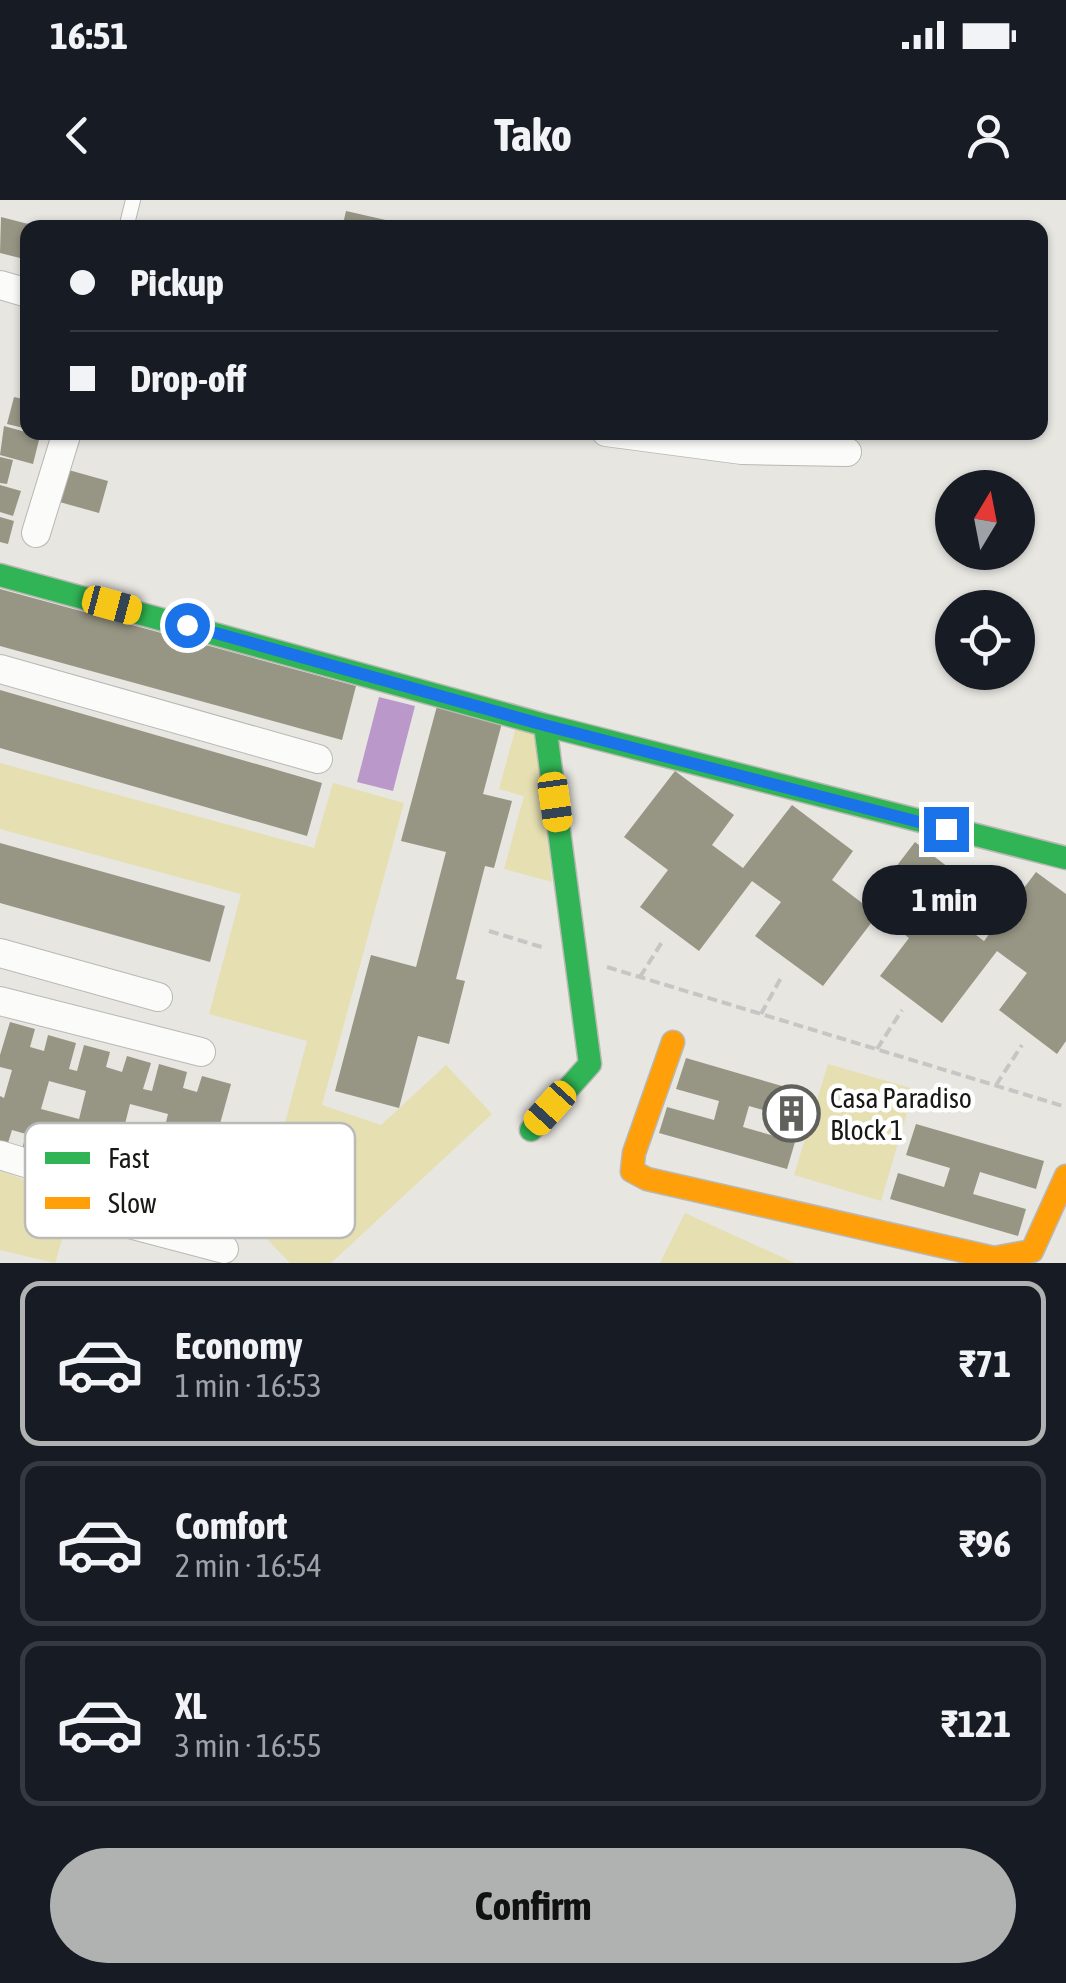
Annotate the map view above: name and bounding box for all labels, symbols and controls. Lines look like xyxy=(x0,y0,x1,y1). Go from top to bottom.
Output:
text: 16:51 xyxy=(50,14,128,57)
icon: back xyxy=(50,108,105,163)
icon: person xyxy=(961,108,1016,163)
text: Tako xyxy=(494,109,572,161)
text: Pickup xyxy=(130,261,224,304)
text: Drop-off xyxy=(130,357,246,400)
north arrow xyxy=(935,470,1035,570)
map controls xyxy=(935,470,1035,690)
car xyxy=(79,583,145,627)
button: locate xyxy=(935,590,1035,690)
route start xyxy=(165,603,210,648)
car xyxy=(536,770,574,834)
route end xyxy=(924,807,969,852)
callout: 1 min xyxy=(864,864,1028,934)
text: 1 min xyxy=(912,881,977,918)
car xyxy=(519,1076,581,1140)
place label: Casa Paradiso Block 1 xyxy=(830,1082,972,1146)
building icon: Casa Paradiso Block 1 xyxy=(761,1084,821,1144)
legend xyxy=(25,1123,355,1238)
text: Fast xyxy=(108,1142,150,1174)
text: Slow xyxy=(108,1187,157,1219)
icon: car xyxy=(55,1319,145,1409)
text: Economy xyxy=(175,1324,302,1367)
text: ₹71 xyxy=(959,1342,1011,1385)
text: 1 min · 16:53 xyxy=(175,1367,322,1404)
icon: car xyxy=(55,1499,145,1589)
text: Comfort xyxy=(175,1504,287,1547)
text: ₹96 xyxy=(959,1522,1011,1565)
text: 2 min · 16:54 xyxy=(175,1547,322,1584)
icon: car xyxy=(55,1679,145,1769)
text: XL xyxy=(175,1684,207,1727)
text: ₹121 xyxy=(941,1702,1011,1745)
text: 3 min · 16:55 xyxy=(175,1727,322,1764)
button: Confirm xyxy=(50,1848,1016,1963)

